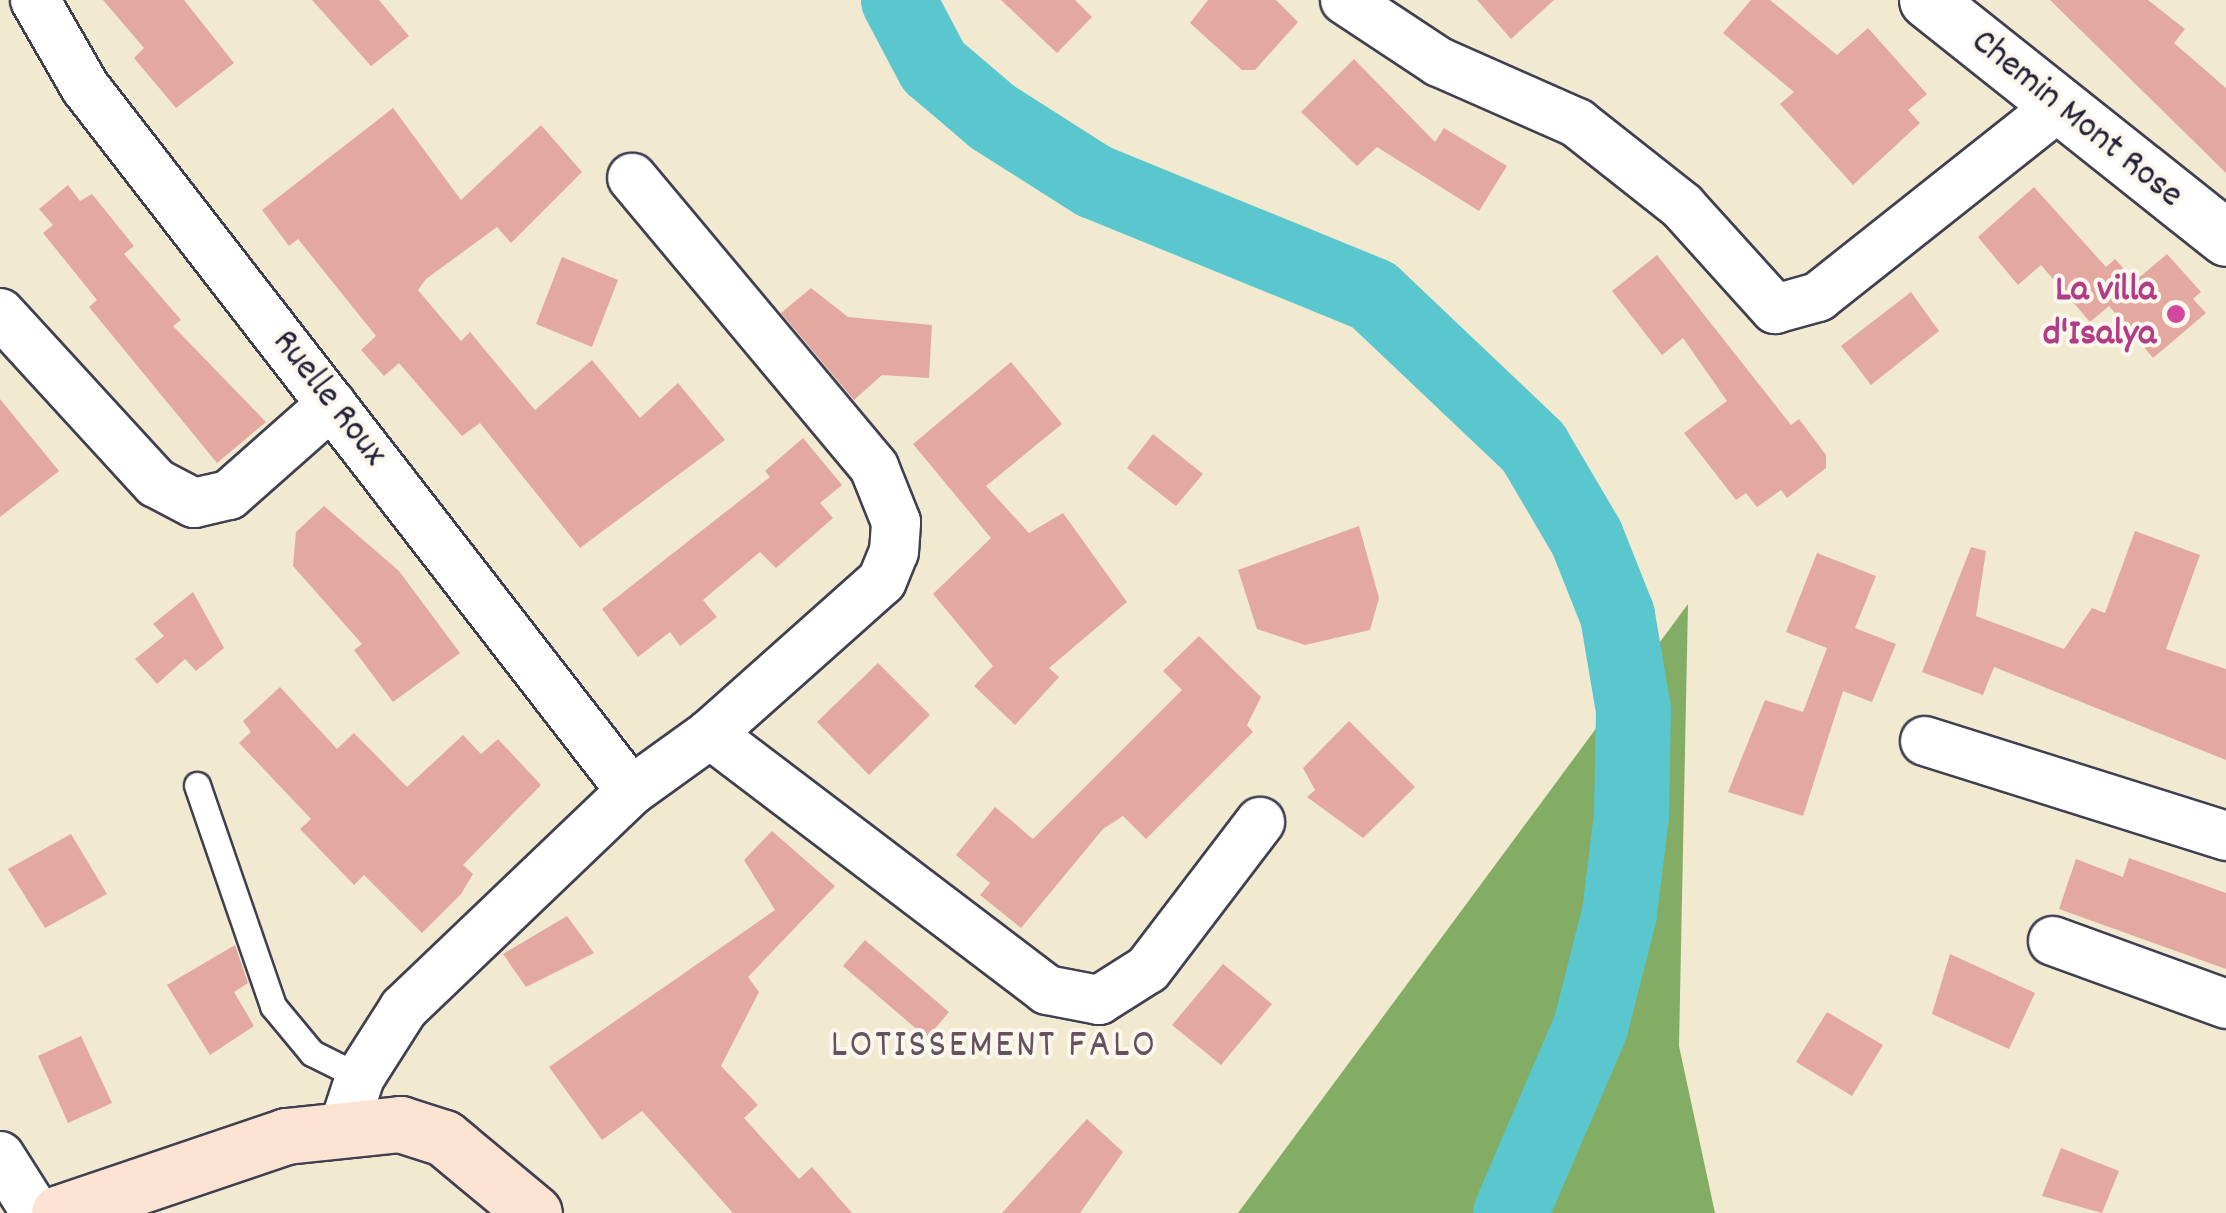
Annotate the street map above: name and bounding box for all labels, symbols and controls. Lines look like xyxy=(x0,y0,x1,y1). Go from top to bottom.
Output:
street label: Chemin Mont Rose xyxy=(1961,21,2191,219)
place label: La villa d'Isalya xyxy=(2043,269,2156,358)
marker: La villa d'Isalya xyxy=(2165,303,2187,325)
street label: Ruelle Roux xyxy=(260,322,396,476)
district label: LOTISSEMENT FALO xyxy=(831,1024,1157,1072)

